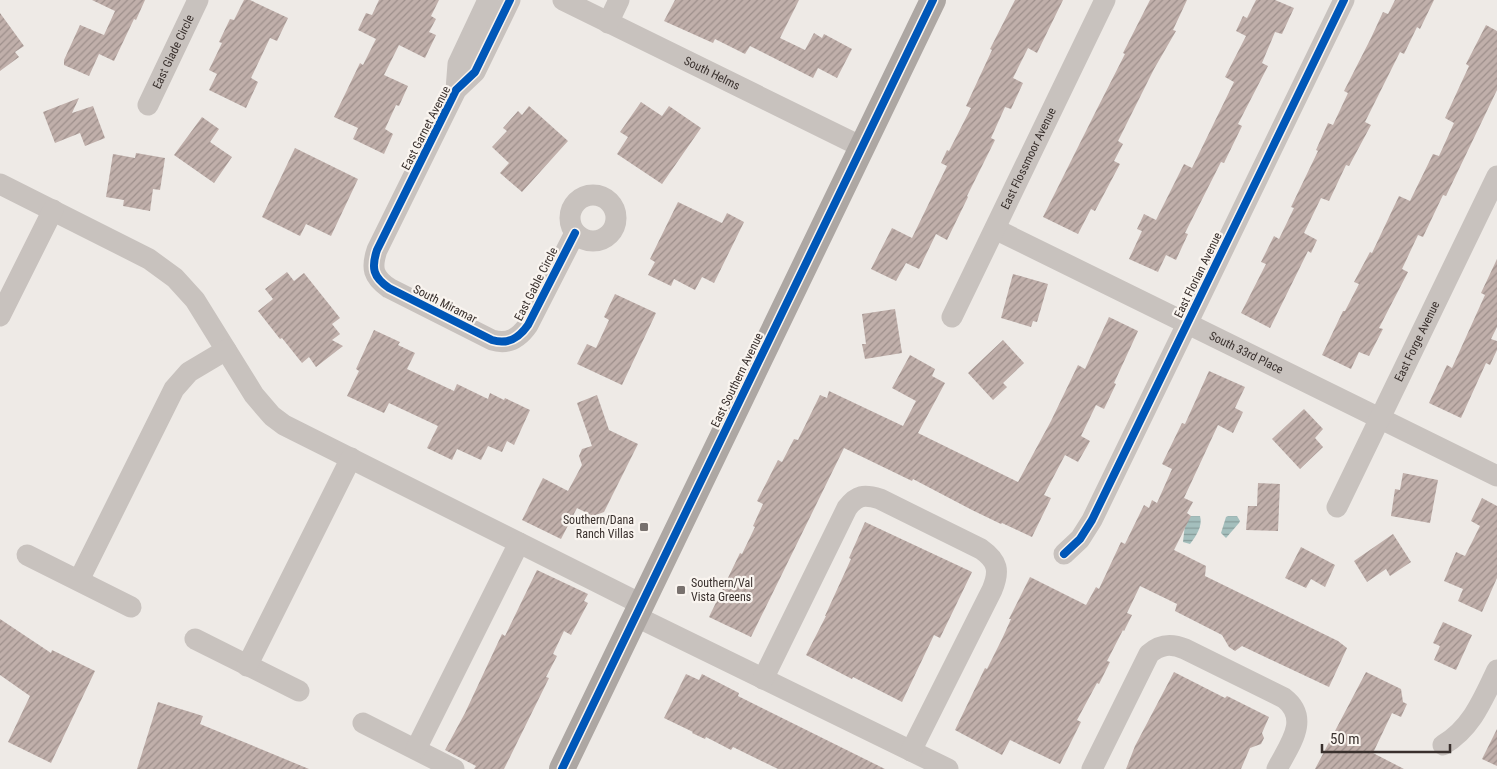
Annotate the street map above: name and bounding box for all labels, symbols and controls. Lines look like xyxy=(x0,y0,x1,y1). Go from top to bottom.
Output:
street label: East Glade Circle xyxy=(150,12,197,91)
street label: South Helms xyxy=(682,54,742,93)
street label: East Garnet Avenue xyxy=(399,83,453,172)
street label: East Flossmoor Avenue xyxy=(998,105,1059,212)
street label: East Florian Avenue xyxy=(1171,230,1225,320)
street label: East Gable Circle xyxy=(512,245,561,323)
street label: South Miramar xyxy=(411,282,479,326)
street label: East Forge Avenue xyxy=(1392,298,1443,384)
street label: South 33rd Place xyxy=(1207,329,1286,377)
street label: East Southern Avenue xyxy=(708,330,766,429)
place label: Southern/Dana Ranch Villas xyxy=(563,513,634,541)
marker: Southern/Dana Ranch Villas xyxy=(638,521,650,533)
place label: Southern/Val Vista Greens xyxy=(691,576,753,604)
marker: Southern/Val Vista Greens xyxy=(675,584,687,596)
scale bar xyxy=(1322,722,1450,754)
text: 50 m xyxy=(1330,730,1360,748)

